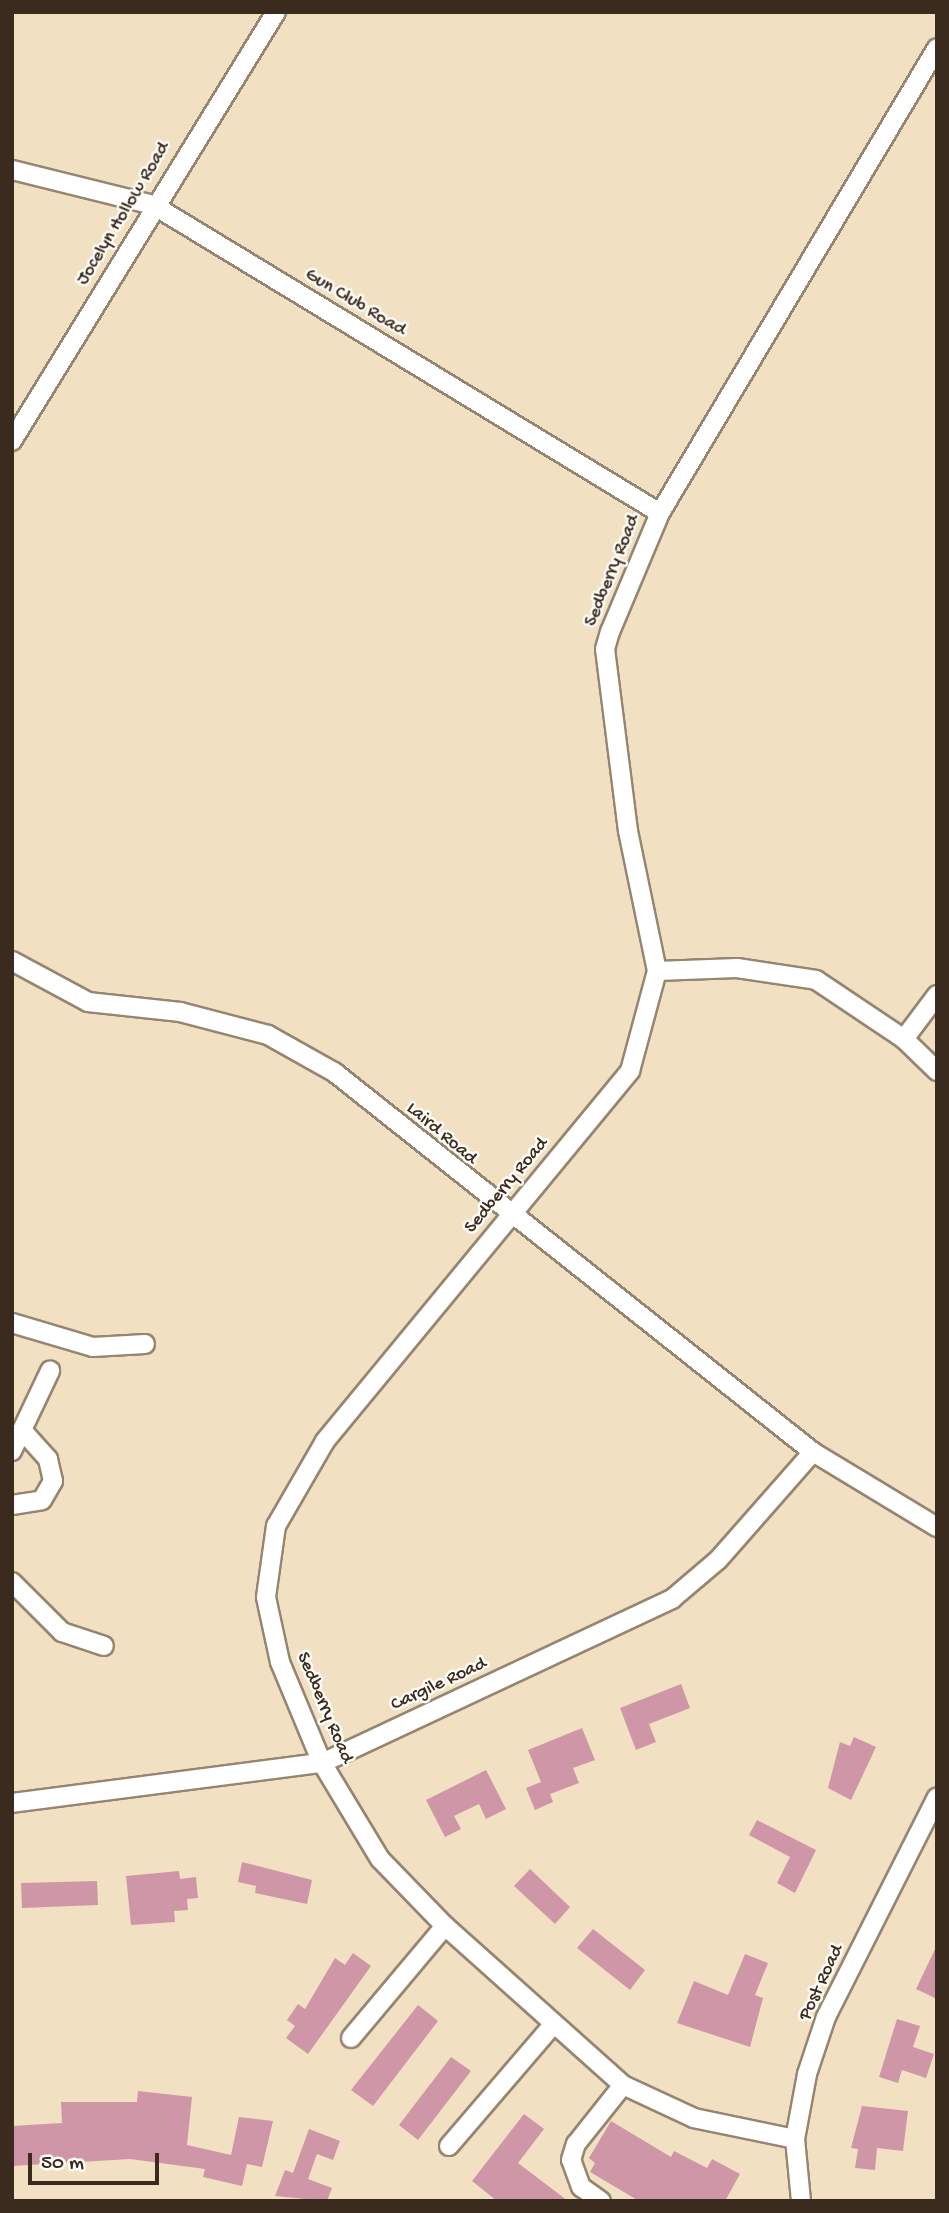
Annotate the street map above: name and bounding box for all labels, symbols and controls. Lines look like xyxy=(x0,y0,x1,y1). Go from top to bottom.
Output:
street label: Jocelyn Hollow Road xyxy=(72,138,176,290)
street label: Gun Club Road xyxy=(300,264,410,342)
street label: Sedberry Road xyxy=(580,512,646,630)
street label: Laird Road xyxy=(401,1098,481,1170)
street label: Sedberry Road xyxy=(460,1133,554,1239)
street label: Sedberry Road xyxy=(290,1649,358,1767)
street label: Cargile Road xyxy=(388,1653,490,1717)
street label: Post Road xyxy=(795,1941,849,2025)
scale bar xyxy=(32,2140,163,2184)
text: 50 m xyxy=(41,2152,84,2177)

